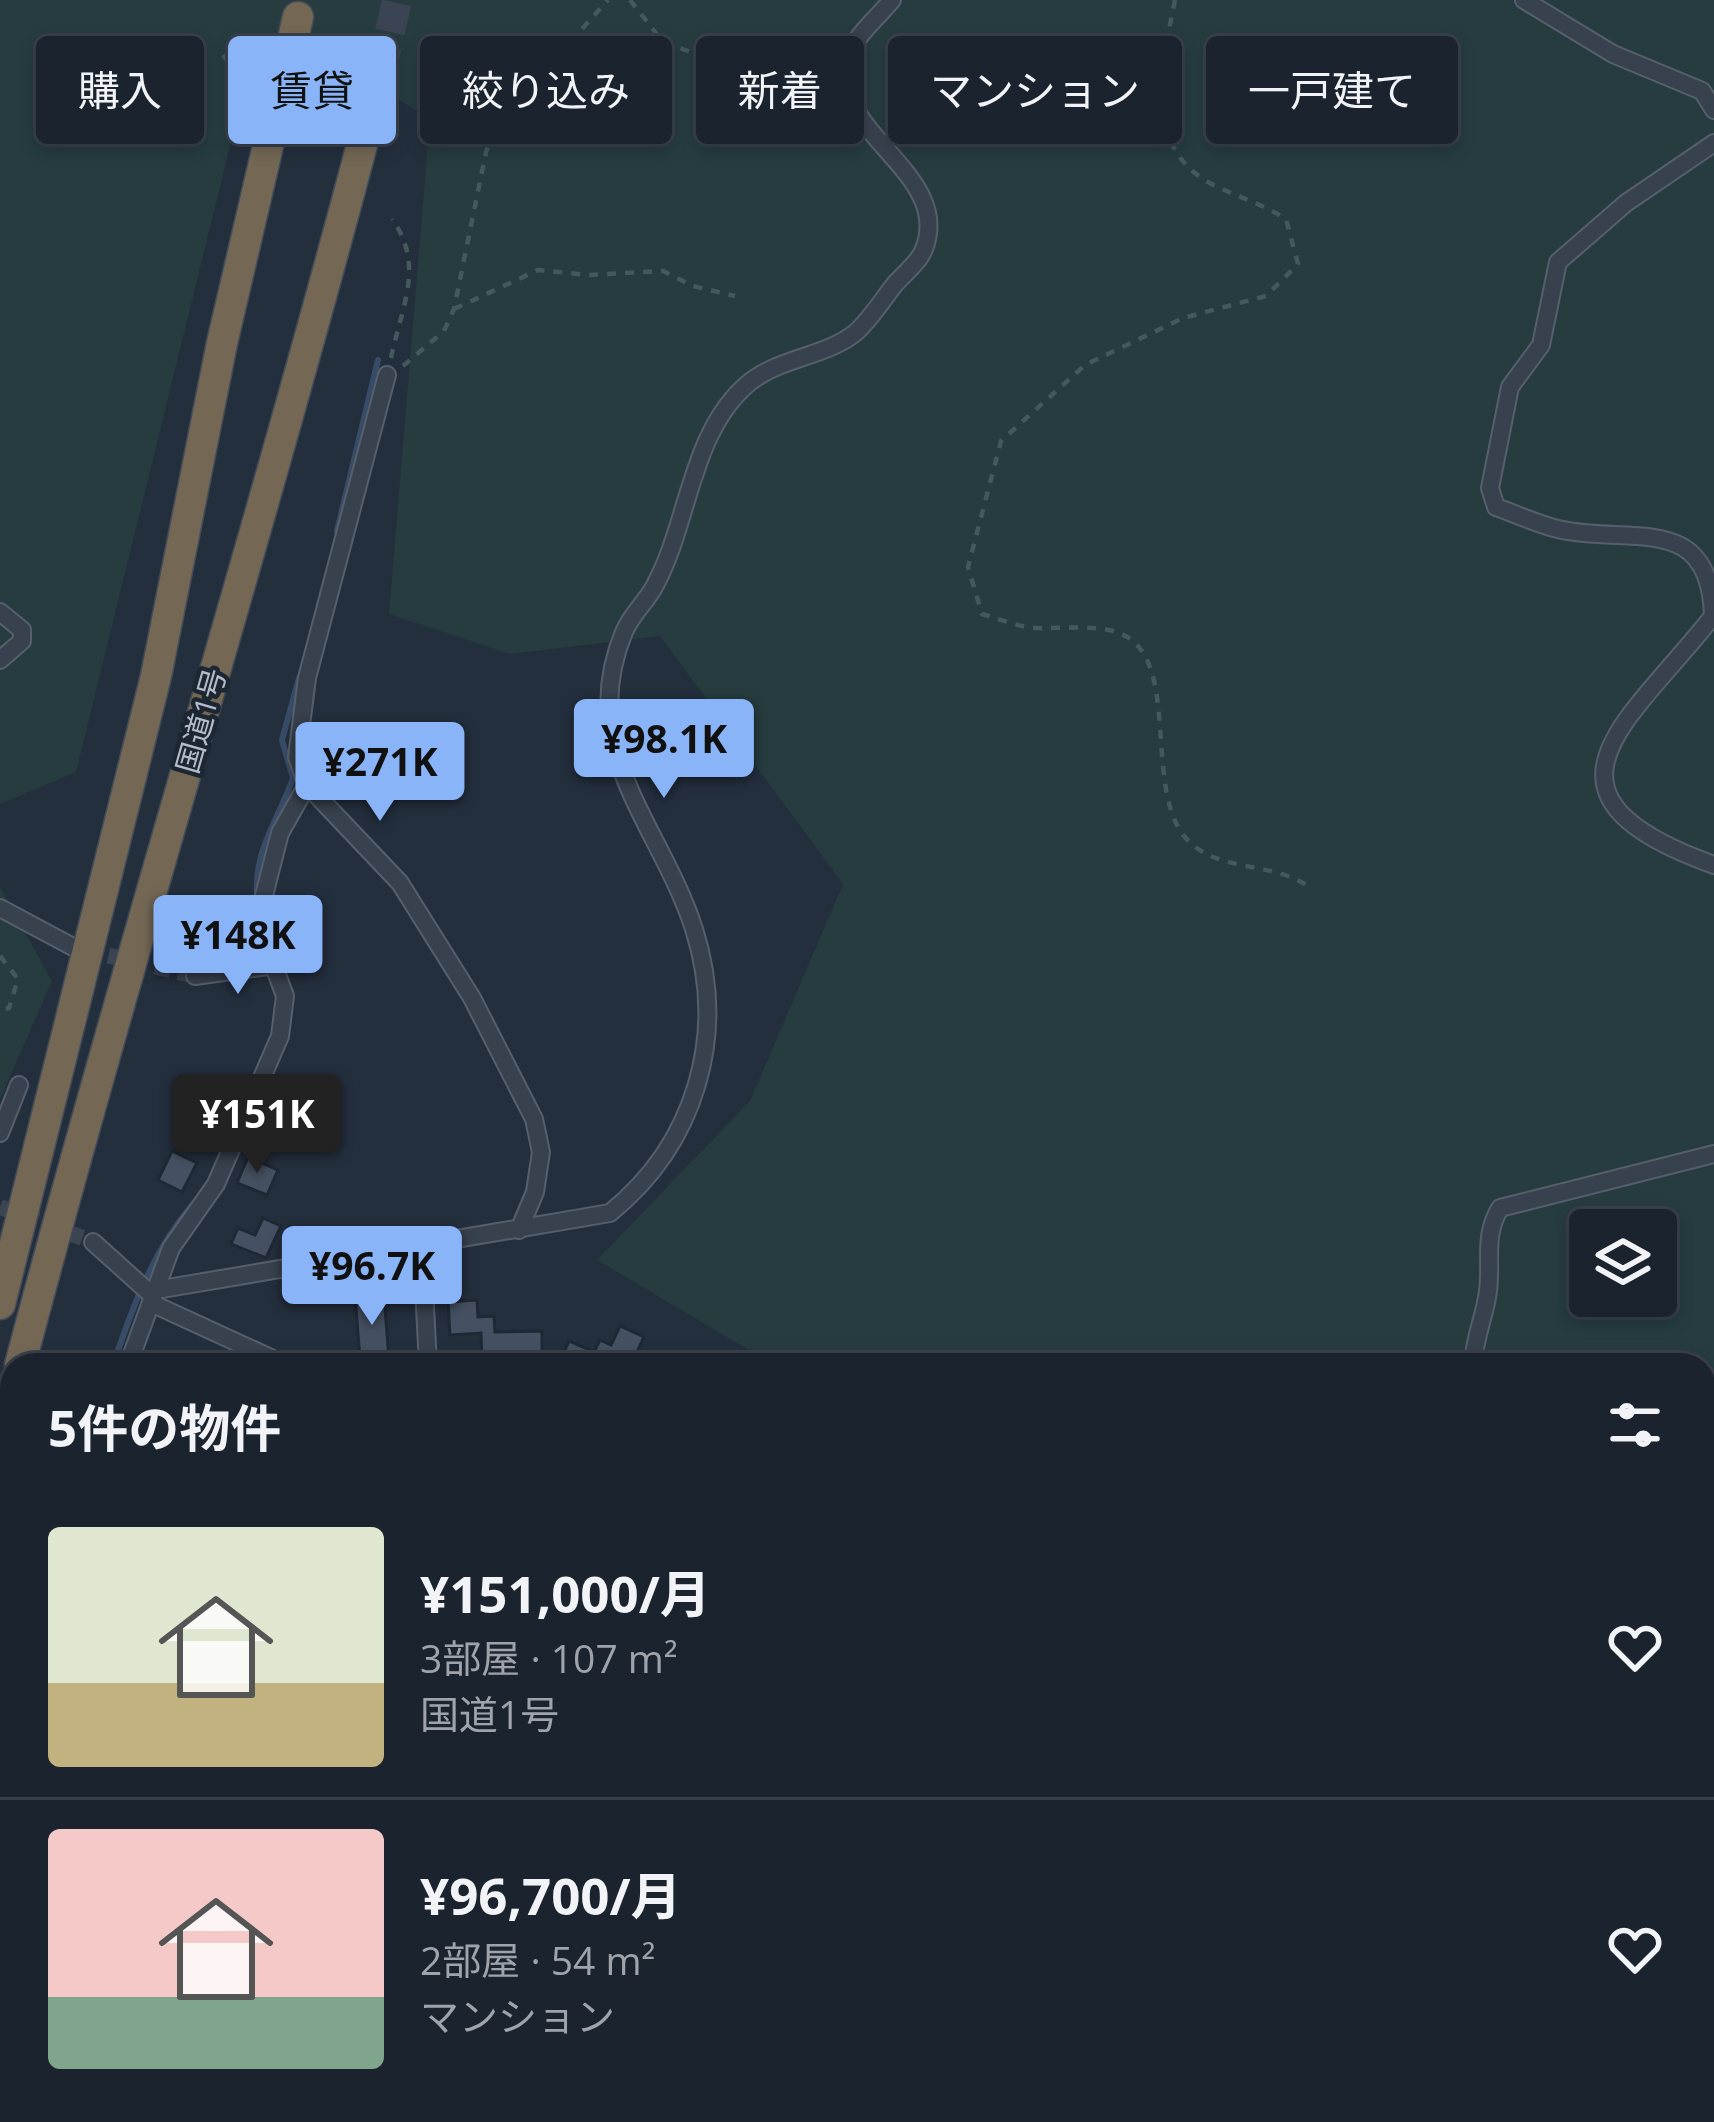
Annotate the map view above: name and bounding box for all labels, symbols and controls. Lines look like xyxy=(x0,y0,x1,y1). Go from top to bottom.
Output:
chip: 購入 xyxy=(36,36,204,144)
chip: 賃貸 xyxy=(228,36,396,144)
chip: 絞り込み xyxy=(420,36,672,144)
chip: 新着 xyxy=(696,36,864,144)
chip: マンション xyxy=(888,36,1182,144)
chip: 一戸建て xyxy=(1206,36,1458,144)
street label: 国道1号 xyxy=(166,663,235,778)
pin: ¥98.1K xyxy=(566,699,762,801)
text: ¥98.1K xyxy=(601,711,727,764)
pin: ¥271K xyxy=(296,722,464,824)
text: ¥271K xyxy=(322,734,438,787)
pin: ¥148K xyxy=(154,895,322,997)
text: ¥148K xyxy=(180,907,296,960)
pin: ¥151K xyxy=(173,1074,341,1176)
text: ¥151K xyxy=(199,1086,315,1139)
map controls xyxy=(1569,1209,1677,1317)
button: layers xyxy=(1569,1209,1677,1317)
pin: ¥96.7K xyxy=(274,1226,470,1328)
text: ¥96.7K xyxy=(309,1238,435,1291)
text: 5件の物件 xyxy=(48,1392,281,1462)
icon: filters xyxy=(1602,1392,1668,1458)
text: ¥151,000/月 xyxy=(420,1558,711,1628)
icon: home xyxy=(144,1575,288,1719)
icon: heart xyxy=(1602,1614,1668,1680)
text: 3部屋 · 107 m² xyxy=(420,1631,678,1684)
text: 国道1号 xyxy=(420,1687,559,1740)
text: ¥96,700/月 xyxy=(420,1860,682,1930)
icon: home xyxy=(144,1877,288,2021)
icon: heart xyxy=(1602,1916,1668,1982)
text: 2部屋 · 54 m² xyxy=(420,1933,655,1986)
text: マンション xyxy=(420,1989,615,2042)

